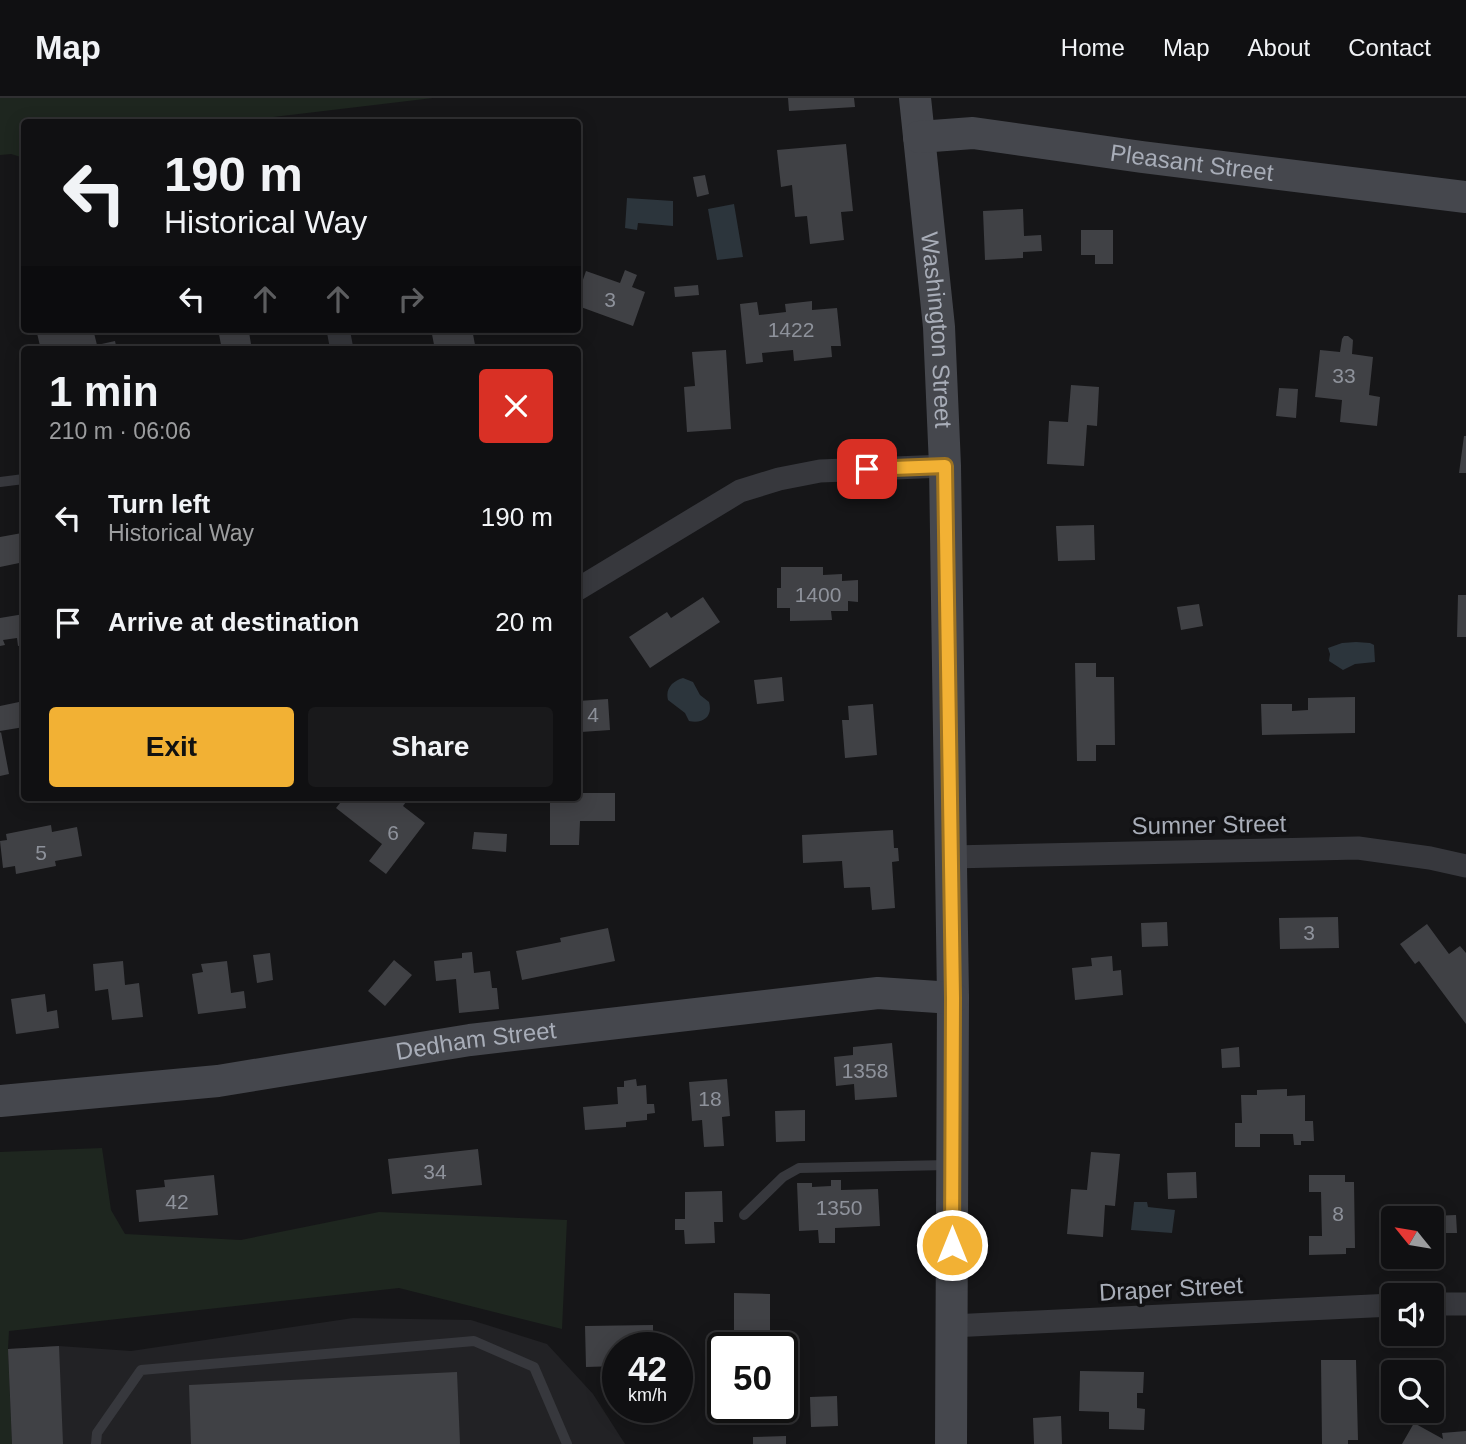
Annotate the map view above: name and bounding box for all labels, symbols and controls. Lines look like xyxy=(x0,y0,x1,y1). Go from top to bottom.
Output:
text: Map xyxy=(35,29,101,66)
text: Home xyxy=(1061,34,1125,61)
text: Map xyxy=(1163,34,1210,61)
text: About xyxy=(1248,34,1310,61)
text: Contact xyxy=(1348,34,1431,61)
street label: Pleasant Street xyxy=(1109,139,1275,186)
icon: left xyxy=(49,147,140,238)
text: 190 m xyxy=(164,147,303,201)
text: Historical Way xyxy=(164,204,367,240)
street label: Washington Street xyxy=(916,230,957,429)
icon: left xyxy=(173,280,211,318)
icon: ahead xyxy=(246,280,284,318)
icon: ahead xyxy=(319,280,357,318)
icon: right xyxy=(392,280,430,318)
house number: 3 xyxy=(604,288,616,311)
house number: 1422 xyxy=(768,318,814,341)
house number: 33 xyxy=(1332,364,1356,387)
text: 1 min xyxy=(49,368,159,415)
button: close xyxy=(479,369,553,443)
text: 210 m · 06:06 xyxy=(49,418,191,444)
pin xyxy=(837,439,897,499)
icon: arrive xyxy=(848,450,886,488)
text: Turn left xyxy=(108,489,210,519)
icon: left xyxy=(49,499,87,537)
text: 190 m xyxy=(481,502,553,532)
text: Historical Way xyxy=(108,520,254,546)
house number: 1400 xyxy=(795,583,841,606)
icon: arrive xyxy=(49,604,87,642)
text: Arrive at destination xyxy=(108,607,359,637)
text: 20 m xyxy=(495,607,553,637)
house number: 4 xyxy=(587,703,599,726)
button: Exit xyxy=(49,707,294,787)
button: Share xyxy=(308,707,553,787)
street label: Sumner Street xyxy=(1131,810,1287,839)
house number: 6 xyxy=(387,821,399,844)
house number: 5 xyxy=(35,841,47,864)
house number: 3 xyxy=(1303,921,1315,944)
street label: Dedham Street xyxy=(394,1016,558,1065)
house number: 1358 xyxy=(842,1059,888,1082)
house number: 18 xyxy=(698,1087,722,1110)
house number: 34 xyxy=(423,1160,447,1183)
house number: 42 xyxy=(165,1190,189,1213)
house number: 1350 xyxy=(816,1196,862,1219)
house number: 8 xyxy=(1332,1202,1344,1225)
north arrow xyxy=(1381,1206,1444,1269)
map controls xyxy=(1381,1206,1444,1423)
position arrow xyxy=(915,1208,989,1282)
street label: Draper Street xyxy=(1098,1271,1244,1306)
button: sound xyxy=(1381,1283,1444,1346)
speed limit sign: 50 xyxy=(707,1332,798,1423)
text: 42 xyxy=(628,1349,667,1388)
button: search xyxy=(1381,1360,1444,1423)
text: km/h xyxy=(628,1385,667,1405)

